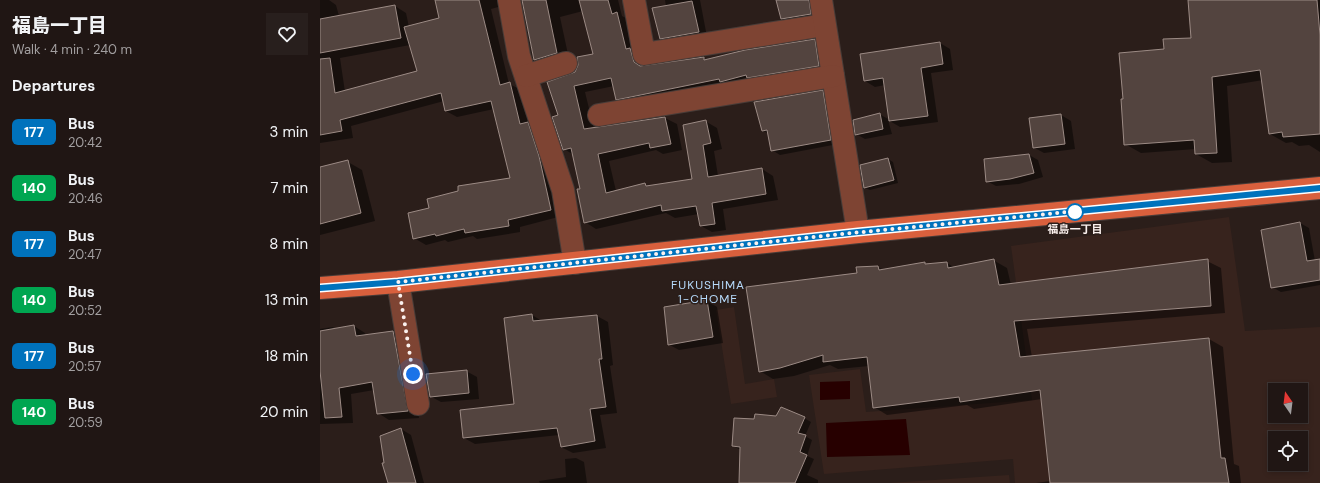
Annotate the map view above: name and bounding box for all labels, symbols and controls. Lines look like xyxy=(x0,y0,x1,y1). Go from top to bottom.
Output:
text: 福島一丁目 xyxy=(12,13,107,38)
button: heart xyxy=(266,13,308,55)
text: Walk · 4 min · 240 m xyxy=(12,41,132,58)
text: Departures xyxy=(12,76,95,96)
text: Bus xyxy=(68,114,95,134)
text: 3 min xyxy=(270,122,308,142)
text: 177 xyxy=(24,123,44,141)
text: 20:42 xyxy=(68,134,102,151)
text: Bus xyxy=(68,170,95,190)
text: 7 min xyxy=(270,178,308,198)
text: 140 xyxy=(22,179,46,197)
text: 20:46 xyxy=(68,190,103,207)
marker: 福島一丁目 xyxy=(1066,203,1084,221)
place label: 福島一丁目 xyxy=(1048,222,1103,236)
text: Bus xyxy=(68,226,95,246)
text: 8 min xyxy=(269,234,308,254)
text: 177 xyxy=(24,235,44,253)
text: 20:47 xyxy=(68,246,102,263)
district label: FUKUSHIMA 1-CHOME xyxy=(671,277,745,307)
text: Bus xyxy=(68,282,95,302)
text: 13 min xyxy=(265,290,308,310)
text: 140 xyxy=(22,291,46,309)
text: 20:52 xyxy=(68,302,102,319)
text: Bus xyxy=(68,338,95,358)
text: 18 min xyxy=(265,346,308,366)
text: 177 xyxy=(24,347,44,365)
text: 20:57 xyxy=(68,358,102,375)
your location xyxy=(403,364,423,384)
north arrow xyxy=(1268,383,1308,423)
map controls xyxy=(1268,383,1308,471)
text: Bus xyxy=(68,394,95,414)
text: 20 min xyxy=(260,402,308,422)
text: 140 xyxy=(22,403,46,421)
text: 20:59 xyxy=(68,414,103,431)
button: locate xyxy=(1268,431,1308,471)

